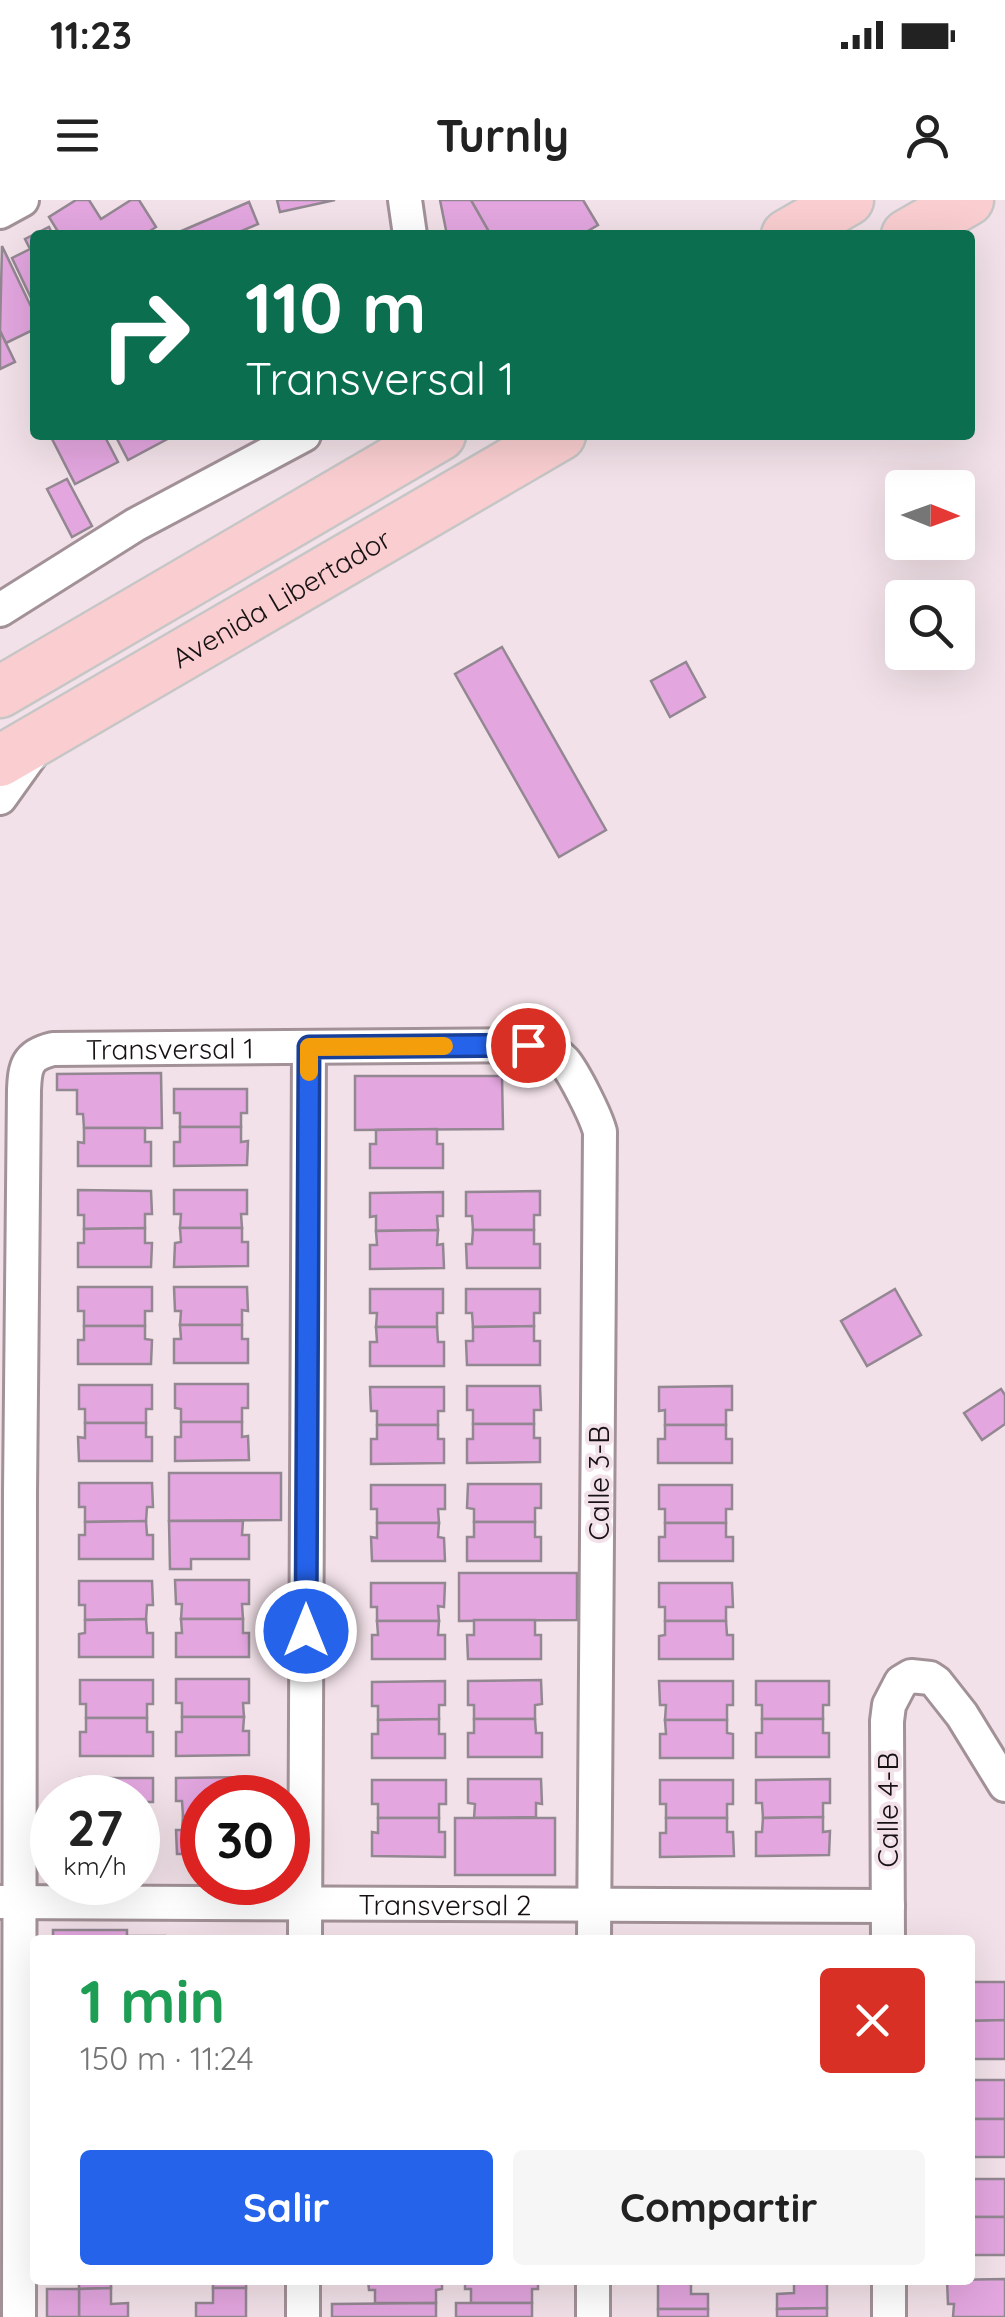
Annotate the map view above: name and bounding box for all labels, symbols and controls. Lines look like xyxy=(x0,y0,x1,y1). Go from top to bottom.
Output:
text: 11:23 xyxy=(50,11,132,59)
text: Turnly xyxy=(436,107,569,163)
icon: menu xyxy=(50,108,105,163)
icon: person xyxy=(900,108,955,163)
text: 110 m xyxy=(245,263,427,351)
icon: right xyxy=(80,270,210,400)
text: Transversal 1 xyxy=(245,350,515,406)
north arrow xyxy=(885,470,975,560)
map controls xyxy=(885,470,975,670)
street label: Avenida Libertador xyxy=(165,520,397,675)
button: search xyxy=(885,580,975,670)
pin xyxy=(486,1003,571,1088)
icon: arrive xyxy=(501,1018,556,1073)
street label: Transversal 1 xyxy=(86,1030,254,1066)
street label: Calle 3-B xyxy=(581,1425,616,1541)
position arrow xyxy=(254,1579,358,1683)
street label: Calle 4-B xyxy=(870,1752,905,1868)
speed limit sign: 30 xyxy=(180,1775,310,1905)
text: 27 xyxy=(67,1796,123,1859)
text: km/h xyxy=(63,1850,127,1881)
street label: Transversal 2 xyxy=(358,1886,532,1922)
text: 1 min xyxy=(80,1963,225,2038)
button: close xyxy=(820,1968,925,2073)
text: 150 m · 11:24 xyxy=(80,2038,254,2078)
button: Salir xyxy=(80,2150,493,2265)
button: Compartir xyxy=(513,2150,925,2265)

